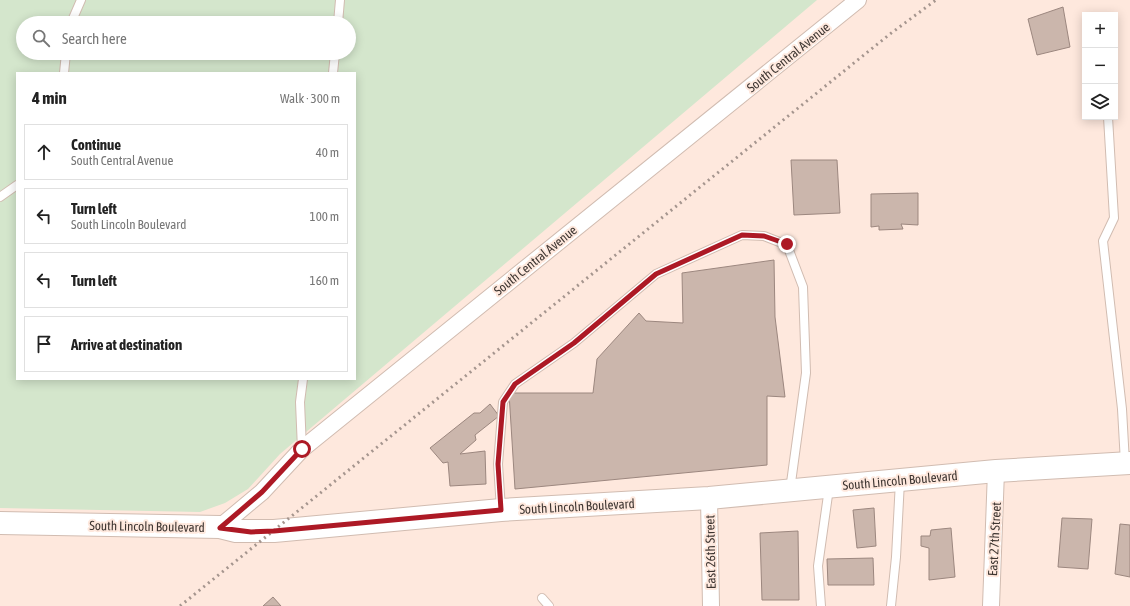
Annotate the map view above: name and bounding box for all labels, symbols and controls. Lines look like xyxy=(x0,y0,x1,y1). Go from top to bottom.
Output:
map controls xyxy=(1082,12,1118,120)
button: + xyxy=(1082,12,1118,48)
search box xyxy=(16,16,356,60)
street label: South Central Avenue xyxy=(744,19,833,95)
icon: search xyxy=(30,27,52,49)
text: Search here xyxy=(62,30,127,47)
button: − xyxy=(1082,48,1118,84)
button: layers xyxy=(1082,84,1118,120)
text: 4 min xyxy=(32,88,67,108)
text: Walk · 300 m xyxy=(280,91,340,106)
text: Continue xyxy=(71,136,121,153)
icon: ahead xyxy=(33,141,55,163)
text: 40 m xyxy=(316,145,339,160)
text: South Central Avenue xyxy=(71,153,173,168)
text: Turn left xyxy=(71,200,117,217)
icon: left xyxy=(33,205,55,227)
text: 100 m xyxy=(310,209,339,224)
text: South Lincoln Boulevard xyxy=(71,217,186,232)
street label: South Central Avenue xyxy=(491,222,580,298)
route end xyxy=(778,235,796,253)
icon: left xyxy=(33,269,55,291)
text: Turn left xyxy=(71,272,117,289)
text: 160 m xyxy=(310,273,339,288)
icon: arrive xyxy=(33,333,55,355)
text: Arrive at destination xyxy=(71,336,182,353)
route start xyxy=(293,440,311,458)
street label: South Lincoln Boulevard xyxy=(842,468,958,493)
street label: South Lincoln Boulevard xyxy=(519,496,635,517)
street label: East 27th Street xyxy=(985,501,1004,577)
street label: East 26th Street xyxy=(702,514,719,589)
street label: South Lincoln Boulevard xyxy=(89,518,205,535)

